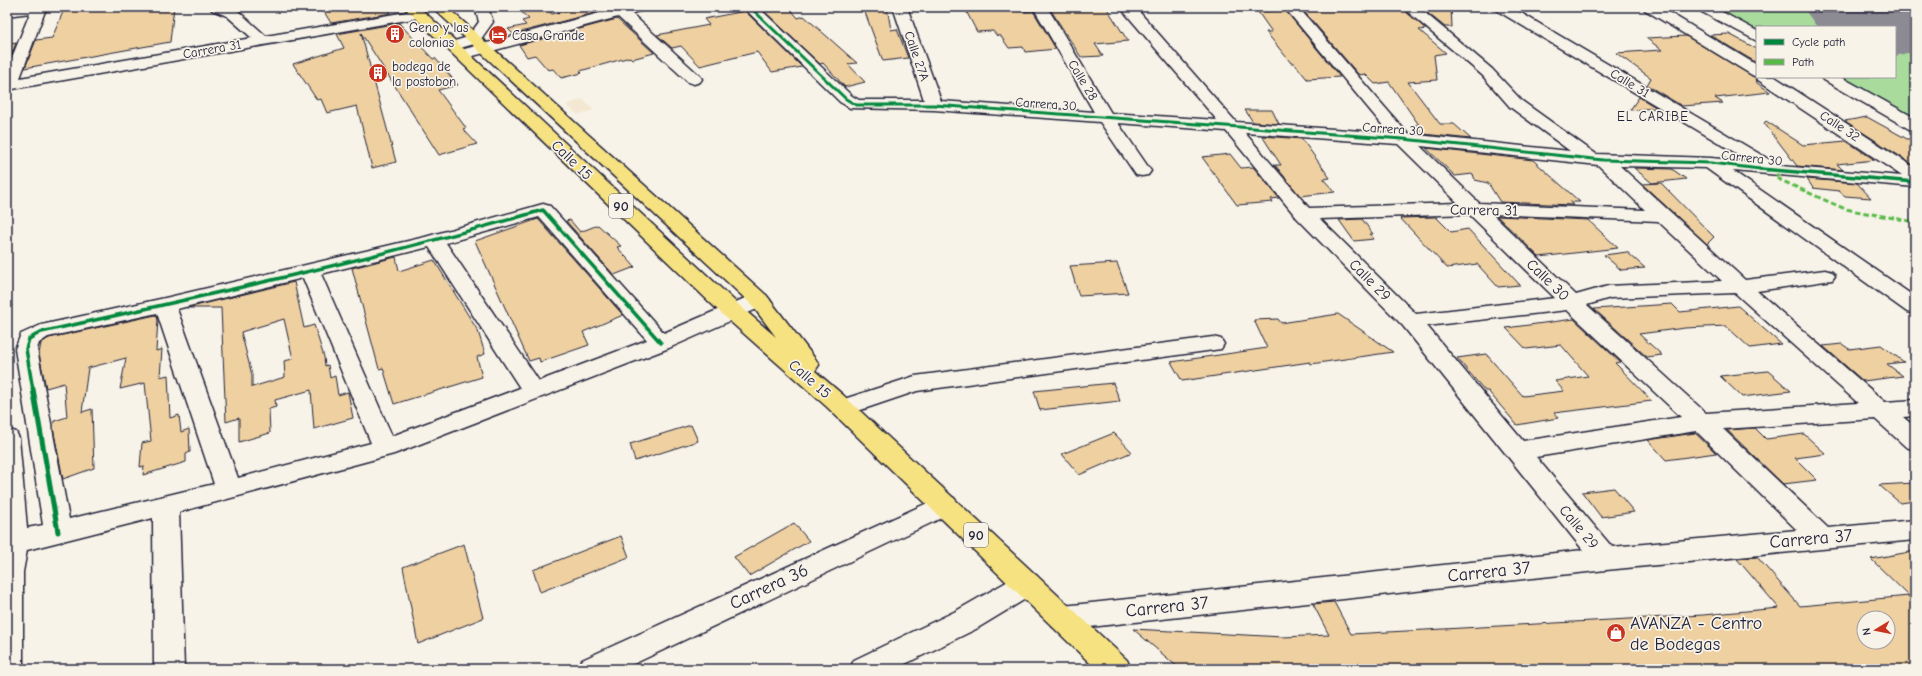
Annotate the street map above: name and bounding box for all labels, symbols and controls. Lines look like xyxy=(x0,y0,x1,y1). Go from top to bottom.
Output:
place label: Geno y las colonias xyxy=(409,20,468,50)
building icon: Geno y las colonias xyxy=(384,23,406,45)
hotel icon: Casa Grande xyxy=(487,24,509,46)
legend xyxy=(1756,26,1896,78)
place label: Casa Grande xyxy=(512,28,585,43)
street label: Calle 27A xyxy=(901,29,933,83)
text: Cycle path xyxy=(1792,35,1845,49)
street label: Carrera 31 xyxy=(182,36,242,62)
text: Path xyxy=(1792,55,1814,69)
street label: Calle 28 xyxy=(1065,57,1101,103)
place label: bodega de la postobon xyxy=(392,59,456,89)
building icon: bodega de la postobon xyxy=(367,62,389,84)
street label: Calle 31 xyxy=(1608,66,1652,100)
street label: Carrera 30 xyxy=(1015,94,1077,114)
street label: Calle 32 xyxy=(1817,108,1863,145)
district label: EL CARIBE xyxy=(1617,109,1689,124)
street label: Carrera 30 xyxy=(1362,119,1424,139)
street label: Calle 15 xyxy=(548,136,596,184)
street label: Carrera 30 xyxy=(1721,147,1784,169)
road number: 90 xyxy=(609,194,633,218)
street label: Carrera 31 xyxy=(1450,200,1518,220)
street label: Calle 29 xyxy=(1345,255,1395,305)
street label: Calle 30 xyxy=(1523,255,1573,305)
street label: Calle 15 xyxy=(785,356,835,402)
street label: Calle 29 xyxy=(1555,501,1603,553)
road number: 90 xyxy=(964,523,988,547)
street label: Carrera 37 xyxy=(1769,525,1854,553)
street label: Carrera 37 xyxy=(1447,557,1532,587)
street label: Carrera 36 xyxy=(726,560,812,614)
street label: Carrera 37 xyxy=(1125,592,1210,622)
north arrow xyxy=(1856,610,1896,650)
place label: AVANZA - Centro de Bodegas xyxy=(1630,613,1762,655)
shop icon: AVANZA - Centro de Bodegas xyxy=(1605,622,1627,644)
text: N xyxy=(1860,627,1874,636)

